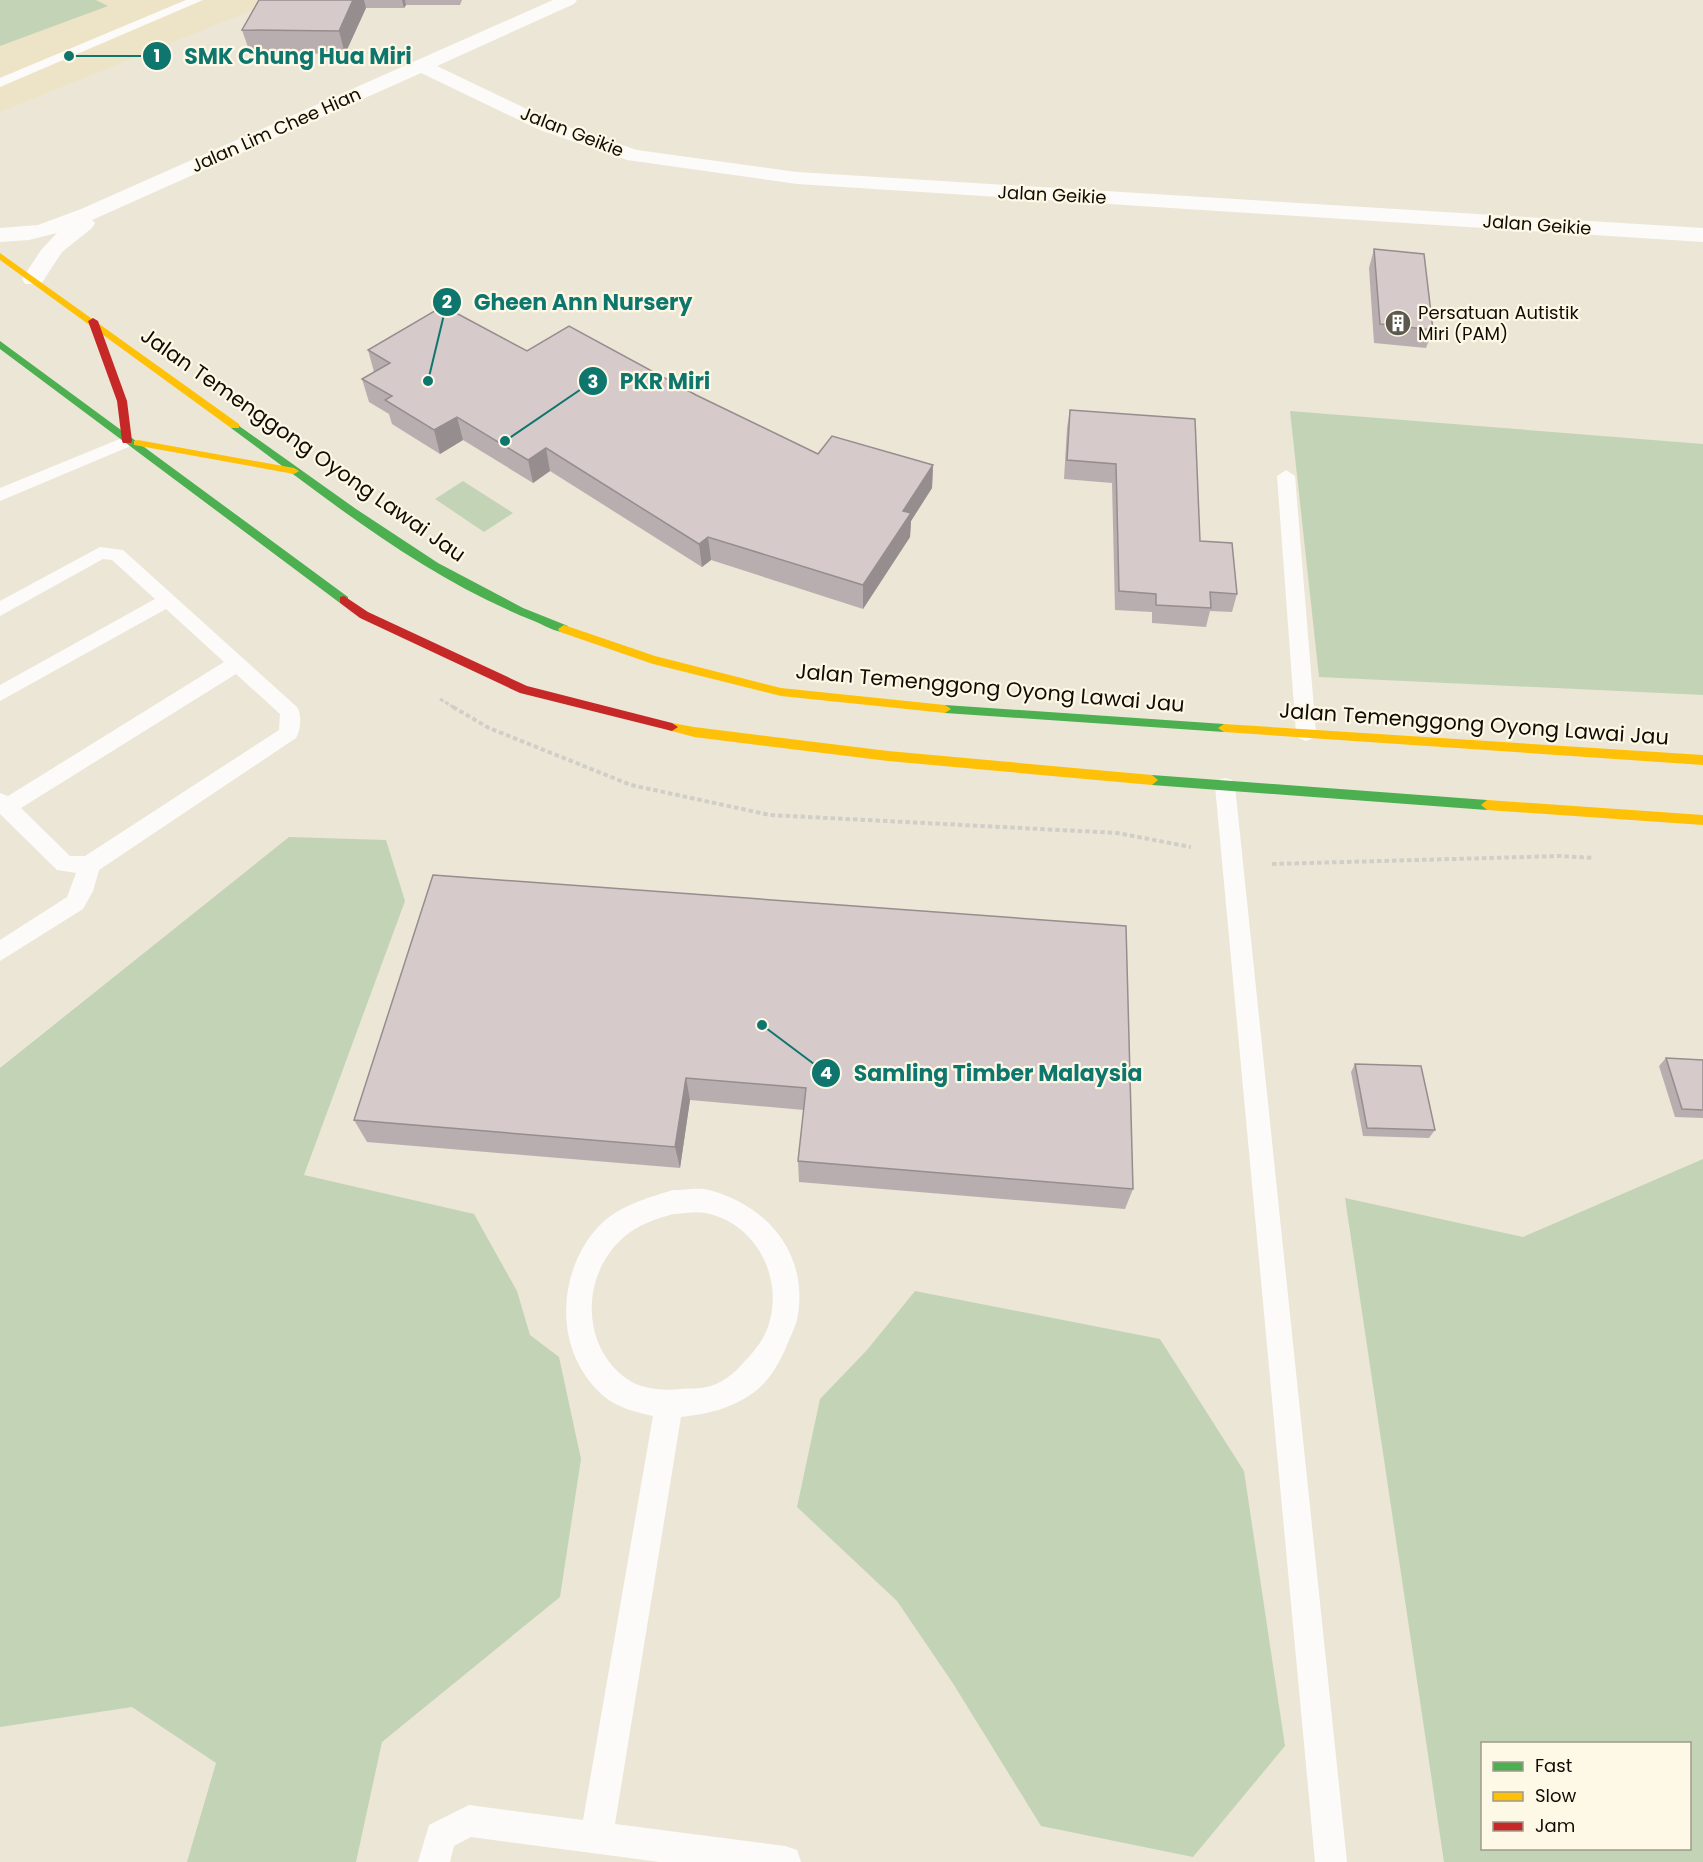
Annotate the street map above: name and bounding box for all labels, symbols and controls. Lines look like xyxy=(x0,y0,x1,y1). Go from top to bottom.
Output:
callout: SMK Chung Hua Miri xyxy=(142,36,424,76)
text: SMK Chung Hua Miri xyxy=(184,41,412,72)
text: 1 xyxy=(154,43,160,68)
street label: Jalan Lim Chee Hian xyxy=(187,81,365,178)
street label: Jalan Geikie xyxy=(517,100,628,163)
street label: Jalan Geikie xyxy=(997,179,1107,210)
street label: Jalan Geikie xyxy=(1482,208,1592,241)
callout: Gheen Ann Nursery xyxy=(432,282,704,322)
text: Gheen Ann Nursery xyxy=(474,287,692,318)
text: 2 xyxy=(442,289,452,314)
place label: Persatuan Autistik Miri (PAM) xyxy=(1418,300,1579,346)
building icon: Persatuan Autistik Miri (PAM) xyxy=(1383,308,1413,338)
street label: Jalan Temenggong Oyong Lawai Jau xyxy=(135,321,472,568)
callout: PKR Miri xyxy=(578,361,723,401)
text: PKR Miri xyxy=(620,366,710,397)
text: 3 xyxy=(588,369,598,394)
street label: Jalan Temenggong Oyong Lawai Jau xyxy=(794,656,1186,719)
street label: Jalan Temenggong Oyong Lawai Jau xyxy=(1278,695,1670,752)
callout: Samling Timber Malaysia xyxy=(811,1053,1154,1093)
text: Samling Timber Malaysia xyxy=(854,1058,1142,1089)
text: 4 xyxy=(820,1060,832,1085)
legend xyxy=(1481,1742,1691,1850)
text: Fast xyxy=(1535,1753,1572,1778)
text: Slow xyxy=(1535,1783,1577,1808)
text: Jam xyxy=(1535,1813,1575,1838)

